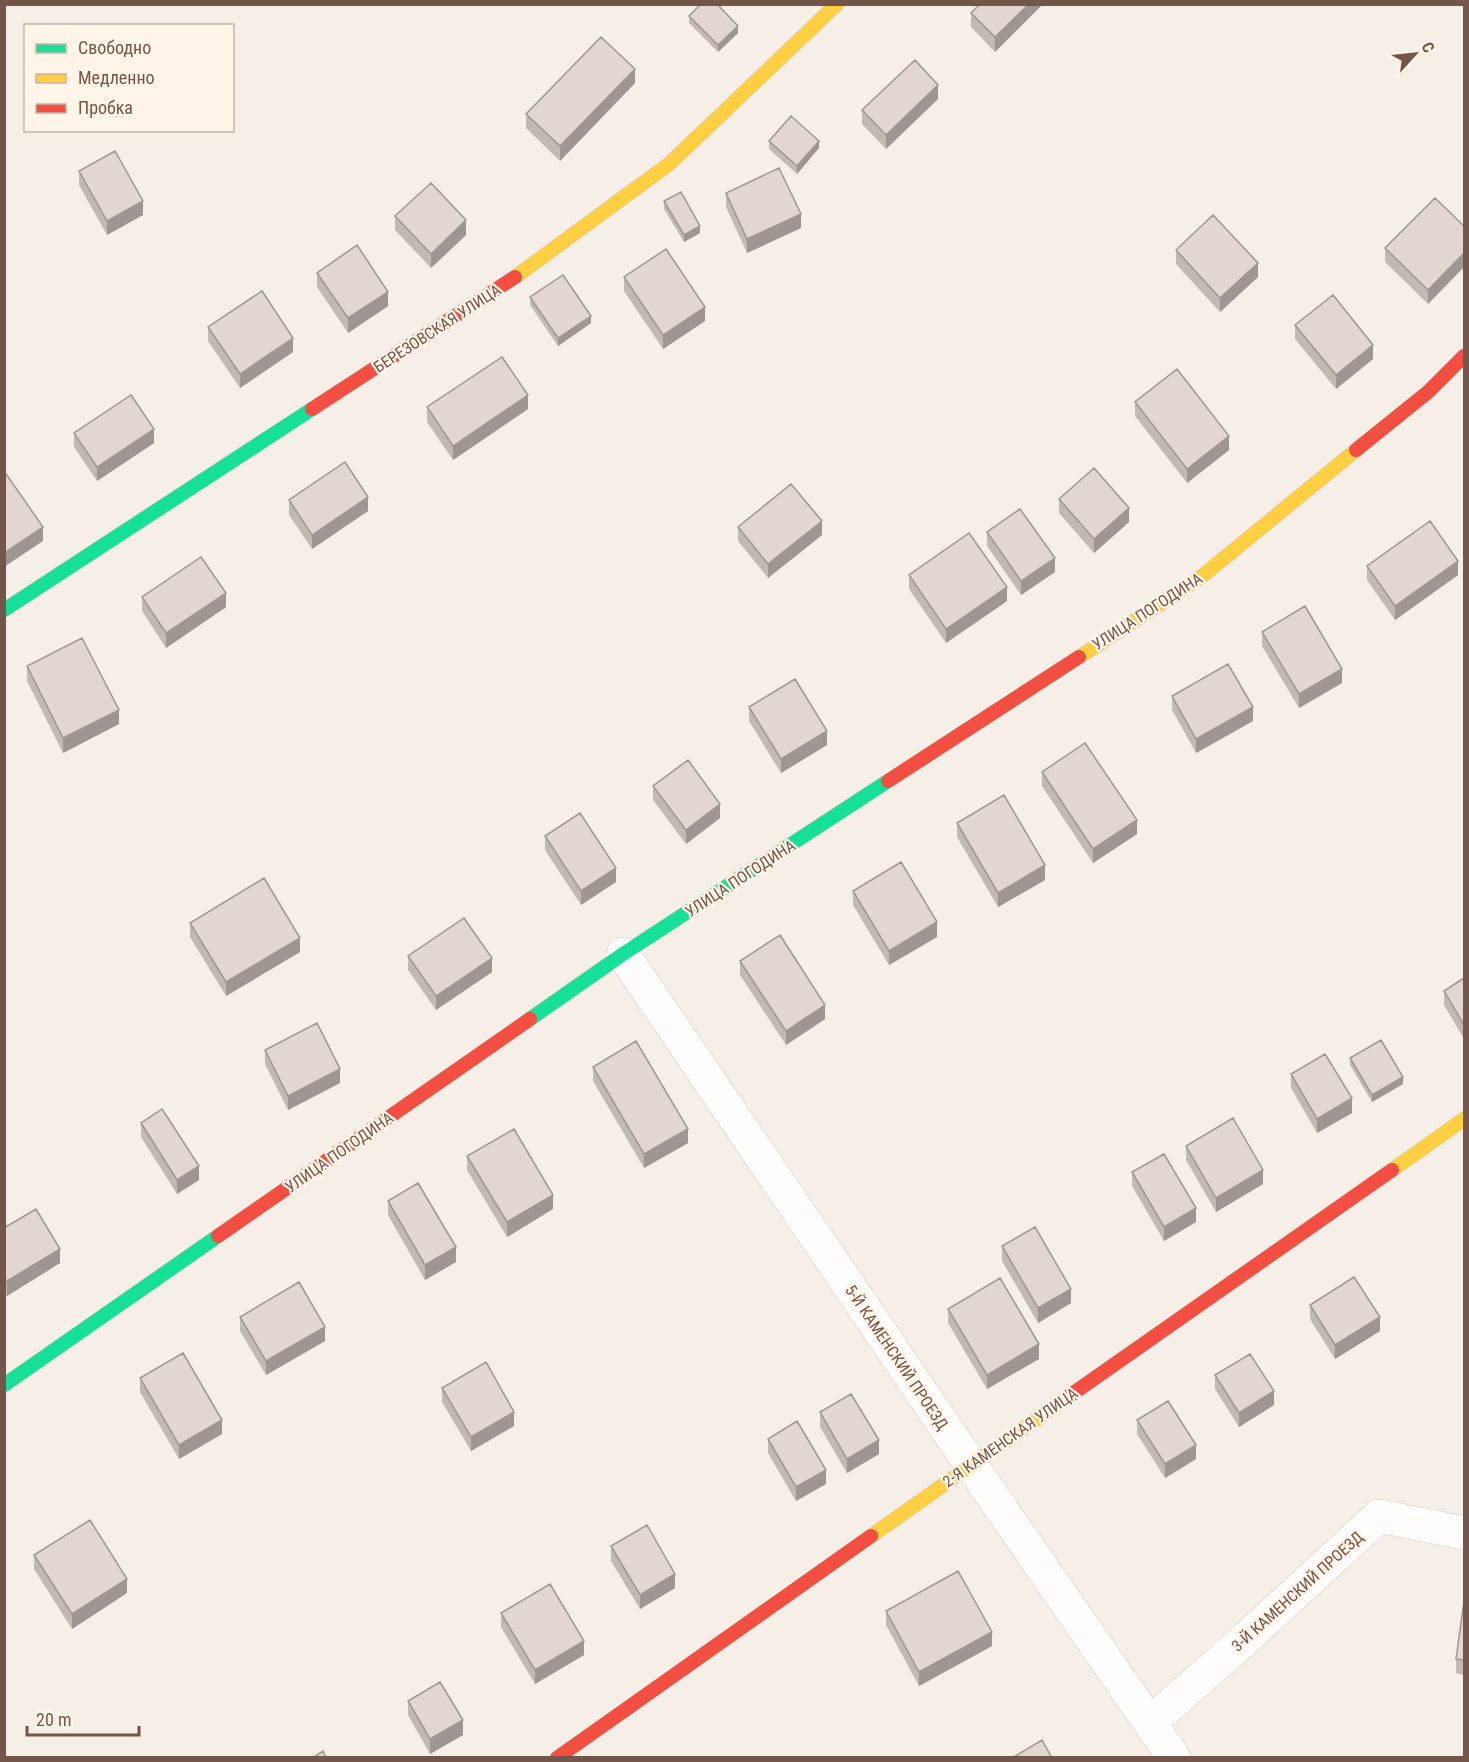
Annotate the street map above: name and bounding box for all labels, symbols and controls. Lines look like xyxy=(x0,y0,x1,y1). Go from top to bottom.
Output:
legend xyxy=(24,24,234,132)
north arrow xyxy=(1385,24,1445,84)
text: Свободно xyxy=(78,37,151,58)
text: С xyxy=(1417,39,1438,56)
text: Медленно xyxy=(78,67,155,88)
text: Пробка xyxy=(78,97,133,118)
street label: БЕРЕЗОВСКАЯ УЛИЦА xyxy=(370,280,504,377)
street label: УЛИЦА ПОГОДИНА xyxy=(1089,569,1206,654)
street label: УЛИЦА ПОГОДИНА xyxy=(682,836,799,921)
street label: УЛИЦА ПОГОДИНА xyxy=(282,1108,397,1197)
street label: 5-Й КАМЕНСКИЙ ПРОЕЗД xyxy=(841,1281,952,1434)
street label: 2-Я КАМЕНСКАЯ УЛИЦА xyxy=(939,1384,1081,1491)
street label: 3-Й КАМЕНСКИЙ ПРОЕЗД xyxy=(1228,1527,1367,1655)
scale bar xyxy=(27,1699,140,1737)
text: 20 m xyxy=(36,1709,71,1730)

